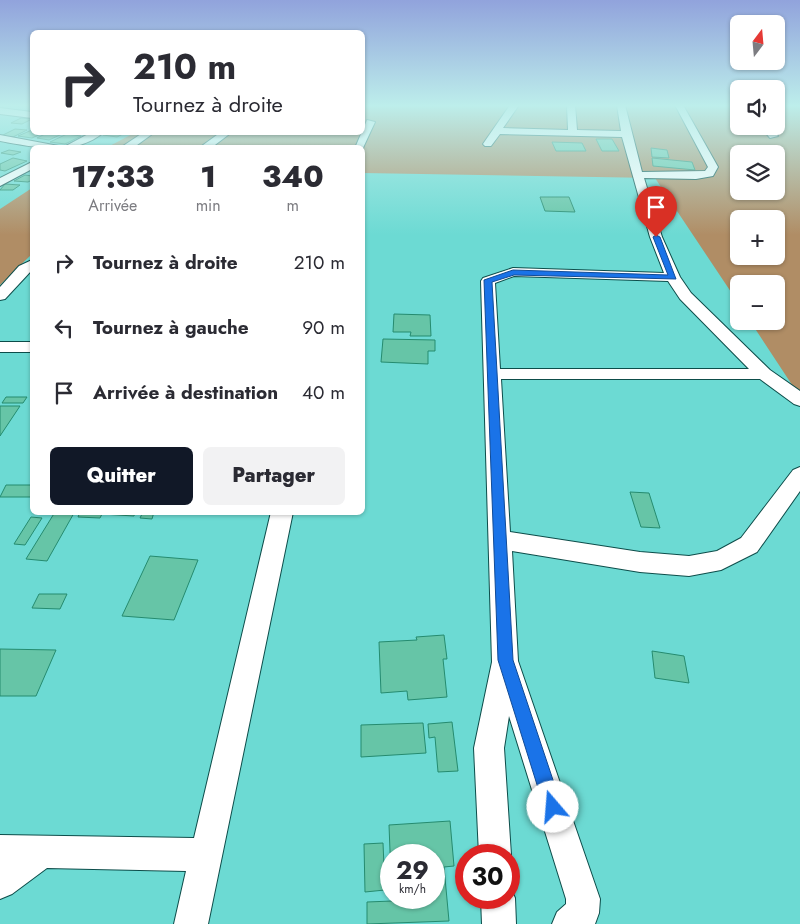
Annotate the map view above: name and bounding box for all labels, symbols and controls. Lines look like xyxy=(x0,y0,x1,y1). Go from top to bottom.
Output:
north arrow xyxy=(730,15,785,70)
map controls xyxy=(730,15,785,330)
text: 210 m xyxy=(133,42,236,92)
icon: right xyxy=(50,50,115,115)
button: sound xyxy=(730,80,785,135)
text: Tournez à droite xyxy=(133,88,283,120)
button: layers xyxy=(730,145,785,200)
text: 17:33 xyxy=(71,155,154,198)
text: 1 xyxy=(200,155,216,198)
text: 340 xyxy=(262,155,324,198)
pin xyxy=(635,186,677,237)
icon: arrive xyxy=(642,193,670,221)
text: Arrivée xyxy=(88,194,137,217)
text: min xyxy=(196,194,221,217)
text: m xyxy=(287,194,299,217)
button: + xyxy=(730,210,785,265)
icon: right xyxy=(50,249,78,277)
text: Tournez à droite xyxy=(93,249,238,276)
text: 210 m xyxy=(294,249,345,276)
button: − xyxy=(730,275,785,330)
icon: left xyxy=(50,314,78,342)
text: Tournez à gauche xyxy=(93,314,249,341)
text: 90 m xyxy=(302,314,345,341)
icon: arrive xyxy=(50,379,78,407)
text: Arrivée à destination xyxy=(93,379,278,406)
text: 40 m xyxy=(302,379,345,406)
button: Quitter xyxy=(50,447,193,505)
button: Partager xyxy=(203,447,345,505)
position arrow xyxy=(526,780,578,832)
speed limit sign: 30 xyxy=(455,844,520,909)
text: 29 xyxy=(396,852,429,888)
text: km/h xyxy=(399,880,426,898)

